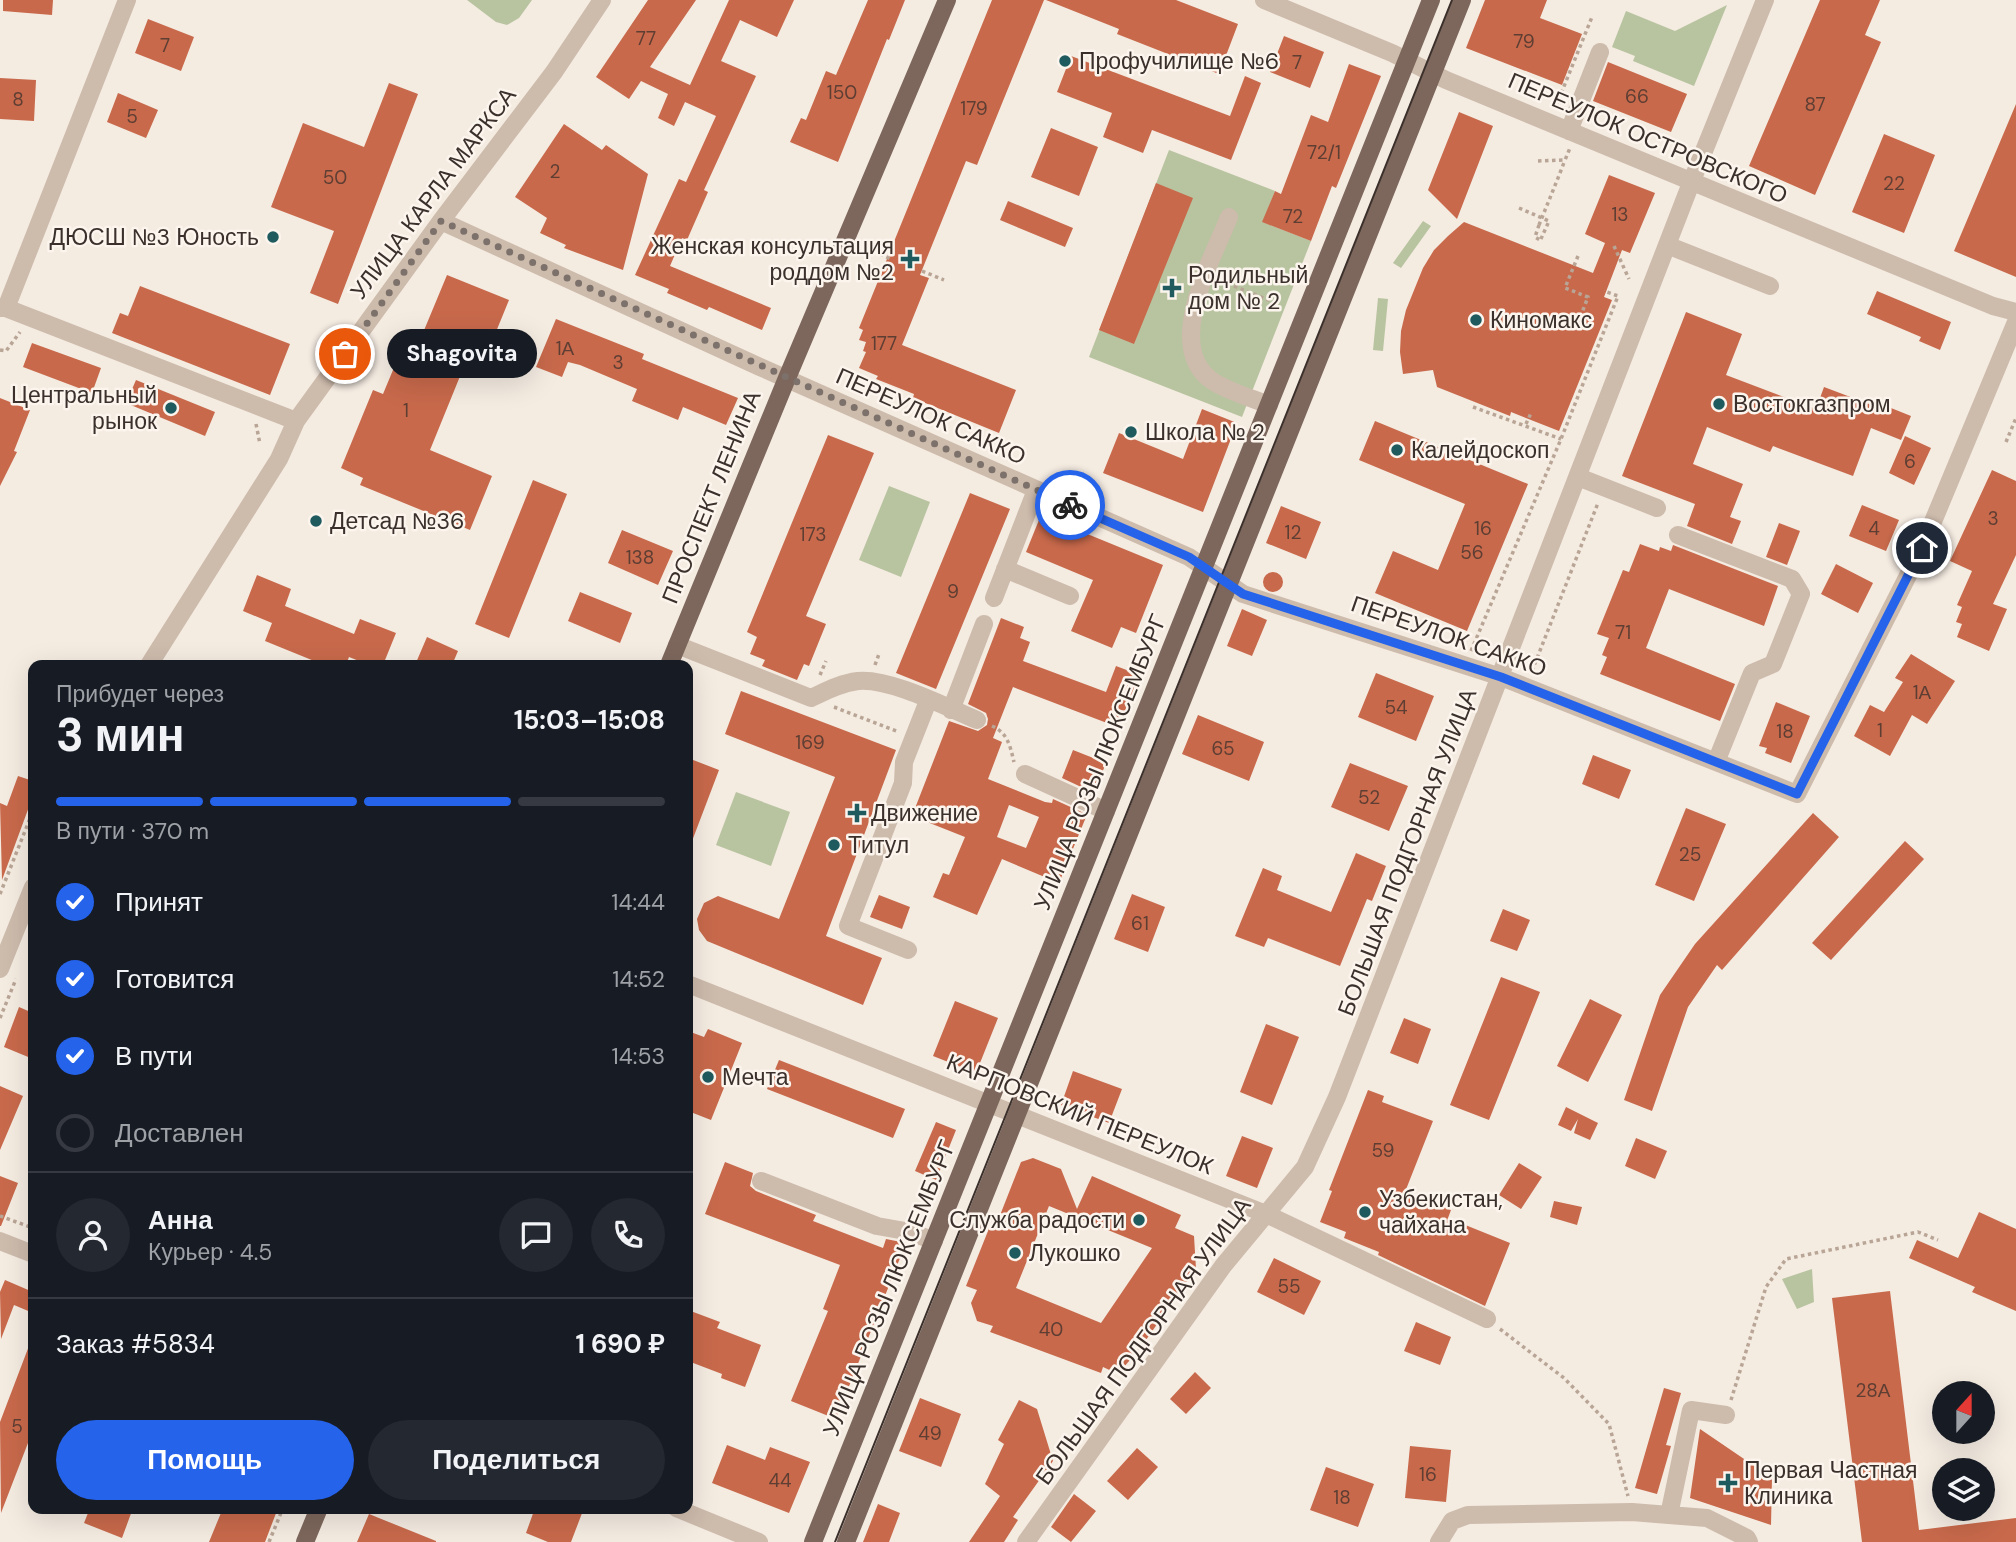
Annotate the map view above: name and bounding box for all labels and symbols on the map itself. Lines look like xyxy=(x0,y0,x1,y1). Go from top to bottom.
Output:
house number: 77 xyxy=(636,26,656,51)
house number: 79 xyxy=(1513,29,1535,54)
house number: 7 xyxy=(160,33,170,58)
place label: Профучилище №6 xyxy=(1079,46,1279,76)
house number: 7 xyxy=(1292,50,1302,75)
marker: Профучилище №6 xyxy=(1057,53,1073,69)
street label: ПЕРЕУЛОК ОСТРОВСКОГО xyxy=(1504,65,1792,211)
house number: 150 xyxy=(827,80,857,105)
street label: УЛИЦА КАРЛА МАРКСА xyxy=(343,81,523,305)
house number: 66 xyxy=(1625,84,1649,109)
house number: 8 xyxy=(12,87,24,112)
house number: 87 xyxy=(1804,92,1826,117)
house number: 179 xyxy=(960,96,988,121)
house number: 5 xyxy=(126,104,138,129)
house number: 72/1 xyxy=(1307,140,1341,165)
house number: 2 xyxy=(550,159,561,184)
house number: 50 xyxy=(323,165,347,190)
house number: 22 xyxy=(1883,171,1905,196)
house number: 13 xyxy=(1611,202,1629,227)
house number: 72 xyxy=(1283,204,1303,229)
place label: ДЮСШ №3 Юность xyxy=(50,222,259,252)
marker: ДЮСШ №3 Юность xyxy=(265,229,281,245)
place label: Женская консультация роддом №2 xyxy=(651,231,894,287)
marker: Женская консультация роддом №2 xyxy=(900,249,920,269)
place label: Родильный дом № 2 xyxy=(1188,260,1308,316)
marker: Родильный дом № 2 xyxy=(1162,278,1182,298)
place label: Киномакс xyxy=(1490,305,1592,335)
marker: Киномакс xyxy=(1468,312,1484,328)
pin xyxy=(315,324,375,384)
callout: Shagovita xyxy=(387,330,538,378)
house number: 177 xyxy=(871,331,897,356)
house number: 1А xyxy=(556,336,575,361)
house number: 3 xyxy=(612,350,624,375)
street label: ПЕРЕУЛОК САККО xyxy=(831,361,1031,471)
place label: Центральный рынок xyxy=(11,380,158,436)
street label: ПРОСПЕКТ ЛЕНИНА xyxy=(655,386,768,608)
place label: Востокгазпром xyxy=(1733,389,1891,419)
marker: Востокгазпром xyxy=(1711,396,1727,412)
house number: 1 xyxy=(403,398,409,423)
marker: Центральный рынок xyxy=(163,400,179,416)
place label: Школа № 2 xyxy=(1145,417,1265,447)
marker: Школа № 2 xyxy=(1123,424,1139,440)
place label: Калейдоскоп xyxy=(1411,435,1550,465)
marker: Калейдоскоп xyxy=(1389,442,1405,458)
house number: 6 xyxy=(1904,449,1916,474)
courier xyxy=(1035,470,1105,540)
place label: Детсад №36 xyxy=(330,506,464,536)
house number: 3 xyxy=(1987,506,1999,531)
marker: Детсад №36 xyxy=(308,513,324,529)
house number: 16 xyxy=(1474,516,1492,541)
house number: 4 xyxy=(1868,516,1880,541)
pin xyxy=(1892,518,1952,578)
house number: 12 xyxy=(1285,520,1301,545)
house number: 173 xyxy=(800,522,826,547)
house number: 56 xyxy=(1460,540,1484,565)
house number: 138 xyxy=(626,545,654,570)
house number: 9 xyxy=(947,579,959,604)
street label: ПЕРЕУЛОК САККО xyxy=(1347,588,1551,684)
street label: УЛИЦА РОЗЫ ЛЮКСЕМБУРГ xyxy=(1027,609,1173,914)
house number: 71 xyxy=(1615,620,1631,645)
house number: 1А xyxy=(1913,680,1932,705)
street label: БОЛЬШАЯ ПОДГОРНАЯ УЛИЦА xyxy=(1331,683,1484,1020)
house number: 54 xyxy=(1384,695,1408,720)
house number: 1 xyxy=(1877,718,1883,743)
house number: 18 xyxy=(1776,719,1794,744)
house number: 169 xyxy=(795,730,825,755)
house number: 65 xyxy=(1211,736,1235,761)
house number: 52 xyxy=(1358,785,1380,810)
place label: Движение xyxy=(871,798,978,828)
marker: Движение xyxy=(849,805,865,821)
place label: Титул xyxy=(848,830,909,860)
marker: Титул xyxy=(826,837,842,853)
house number: 25 xyxy=(1679,842,1701,867)
house number: 61 xyxy=(1131,911,1149,936)
street label: КАРПОВСКИЙ ПЕРЕУЛОК xyxy=(942,1047,1218,1182)
place label: Мечта xyxy=(722,1062,789,1092)
marker: Мечта xyxy=(700,1069,716,1085)
street label: УЛИЦА РОЗЫ ЛЮКСЕМБУРГ xyxy=(816,1135,962,1440)
house number: 59 xyxy=(1372,1138,1394,1163)
place label: Узбекистан, чайхана xyxy=(1379,1184,1503,1240)
street label: БОЛЬШАЯ ПОДГОРНАЯ УЛИЦА xyxy=(1029,1191,1258,1491)
marker: Узбекистан, чайхана xyxy=(1357,1204,1373,1220)
place label: Служба радости xyxy=(949,1205,1125,1235)
marker: Служба радости xyxy=(1131,1212,1147,1228)
place label: Лукошко xyxy=(1029,1238,1121,1268)
marker: Лукошко xyxy=(1007,1245,1023,1261)
house number: 55 xyxy=(1277,1274,1301,1299)
house number: 40 xyxy=(1039,1317,1063,1342)
house number: 28А xyxy=(1856,1378,1891,1403)
north arrow xyxy=(1932,1381,1995,1444)
house number: 5 xyxy=(11,1414,23,1439)
house number: 49 xyxy=(918,1421,942,1446)
place label: Первая Частная Клиника xyxy=(1744,1455,1918,1511)
house number: 16 xyxy=(1419,1462,1437,1487)
house number: 44 xyxy=(768,1468,792,1493)
marker: Первая Частная Клиника xyxy=(1718,1473,1738,1493)
house number: 18 xyxy=(1333,1485,1351,1510)

